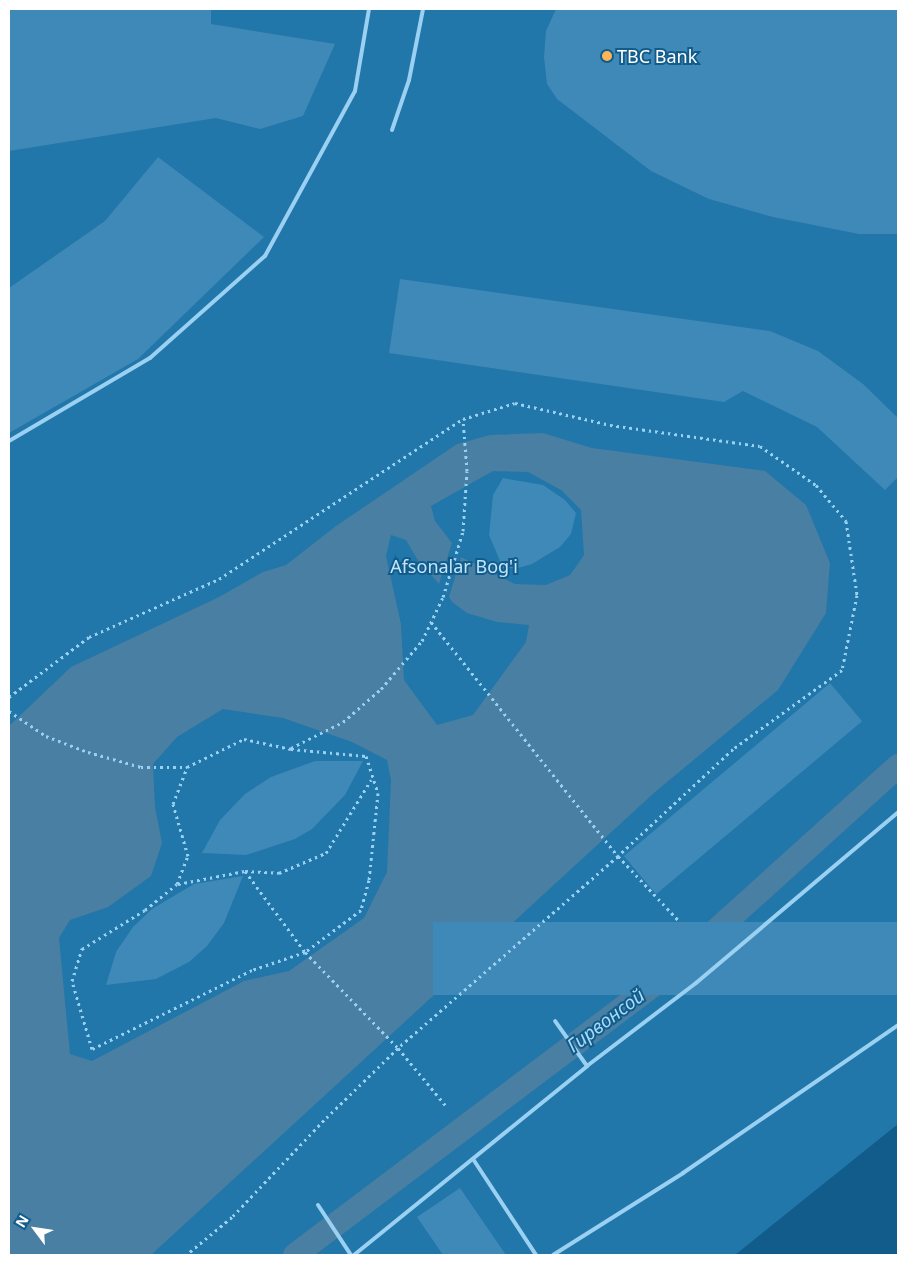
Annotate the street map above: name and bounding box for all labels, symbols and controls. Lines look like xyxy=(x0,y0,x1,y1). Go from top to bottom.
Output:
place label: TBC Bank xyxy=(617,45,697,67)
marker: TBC Bank xyxy=(601,50,613,62)
park label: Afsonalar Bog'i xyxy=(390,555,518,577)
water label: Гирвонсой xyxy=(563,984,649,1058)
north arrow xyxy=(10,1204,60,1254)
text: N xyxy=(11,1211,33,1231)

